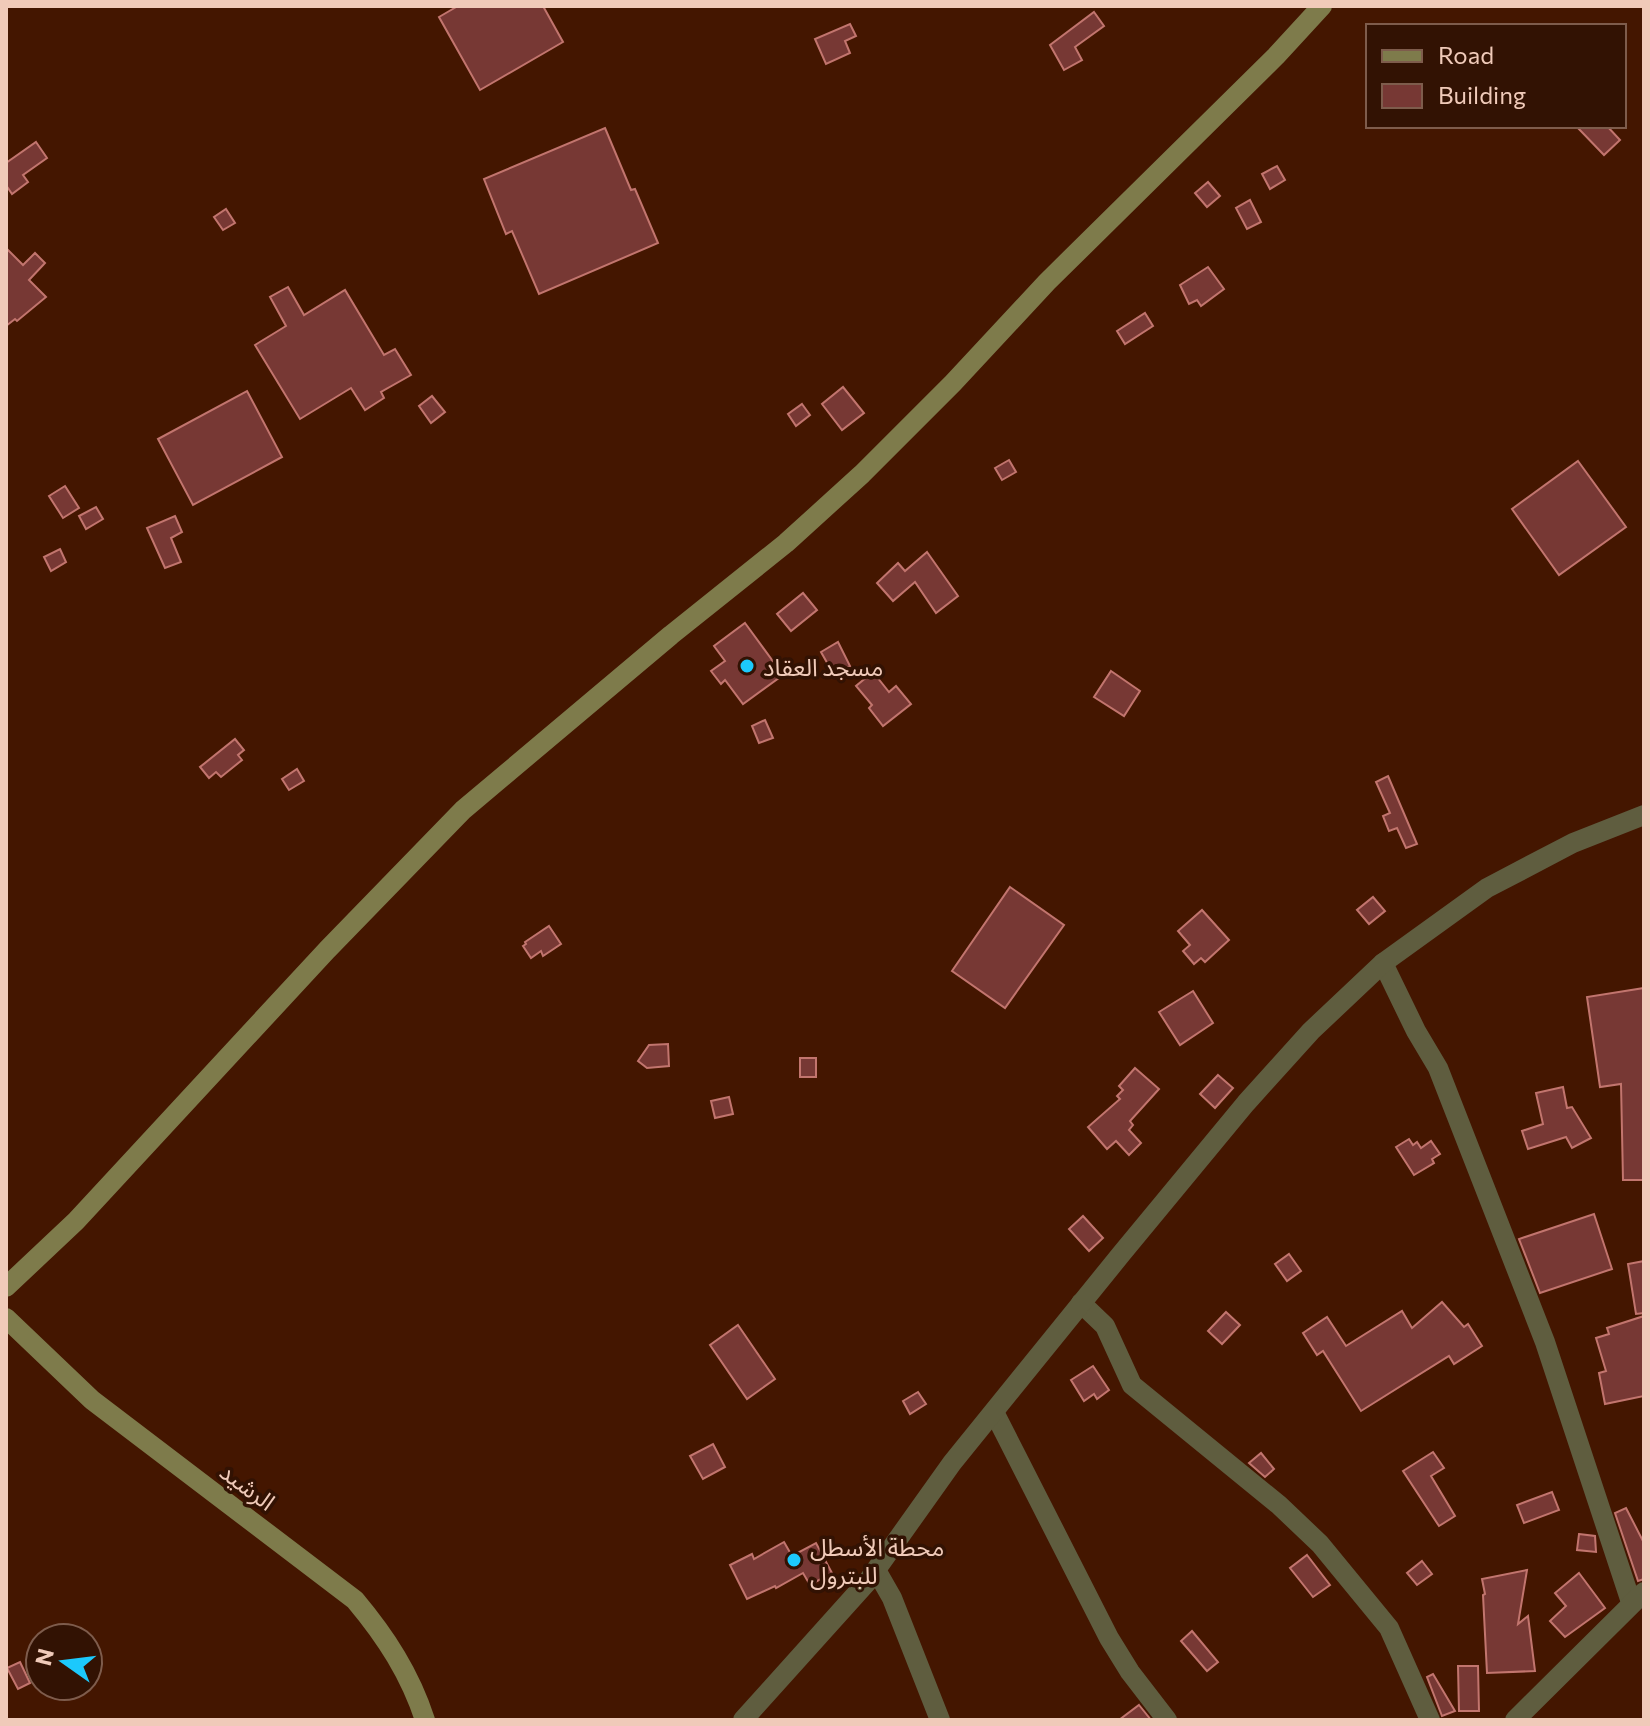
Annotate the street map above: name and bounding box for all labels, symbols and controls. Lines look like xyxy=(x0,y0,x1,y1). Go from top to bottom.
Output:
legend xyxy=(1366,24,1626,128)
text: Road xyxy=(1438,40,1494,69)
text: Building xyxy=(1438,80,1526,109)
place label: مسجد العقاد xyxy=(763,652,883,681)
marker: مسجد العقاد xyxy=(738,657,756,675)
street label: الرشيد xyxy=(214,1456,281,1517)
place label: محطة الأسطل للبترول xyxy=(810,1532,944,1590)
marker: محطة الأسطل للبترول xyxy=(785,1551,803,1569)
north arrow xyxy=(24,1622,104,1702)
text: N xyxy=(29,1646,59,1668)

